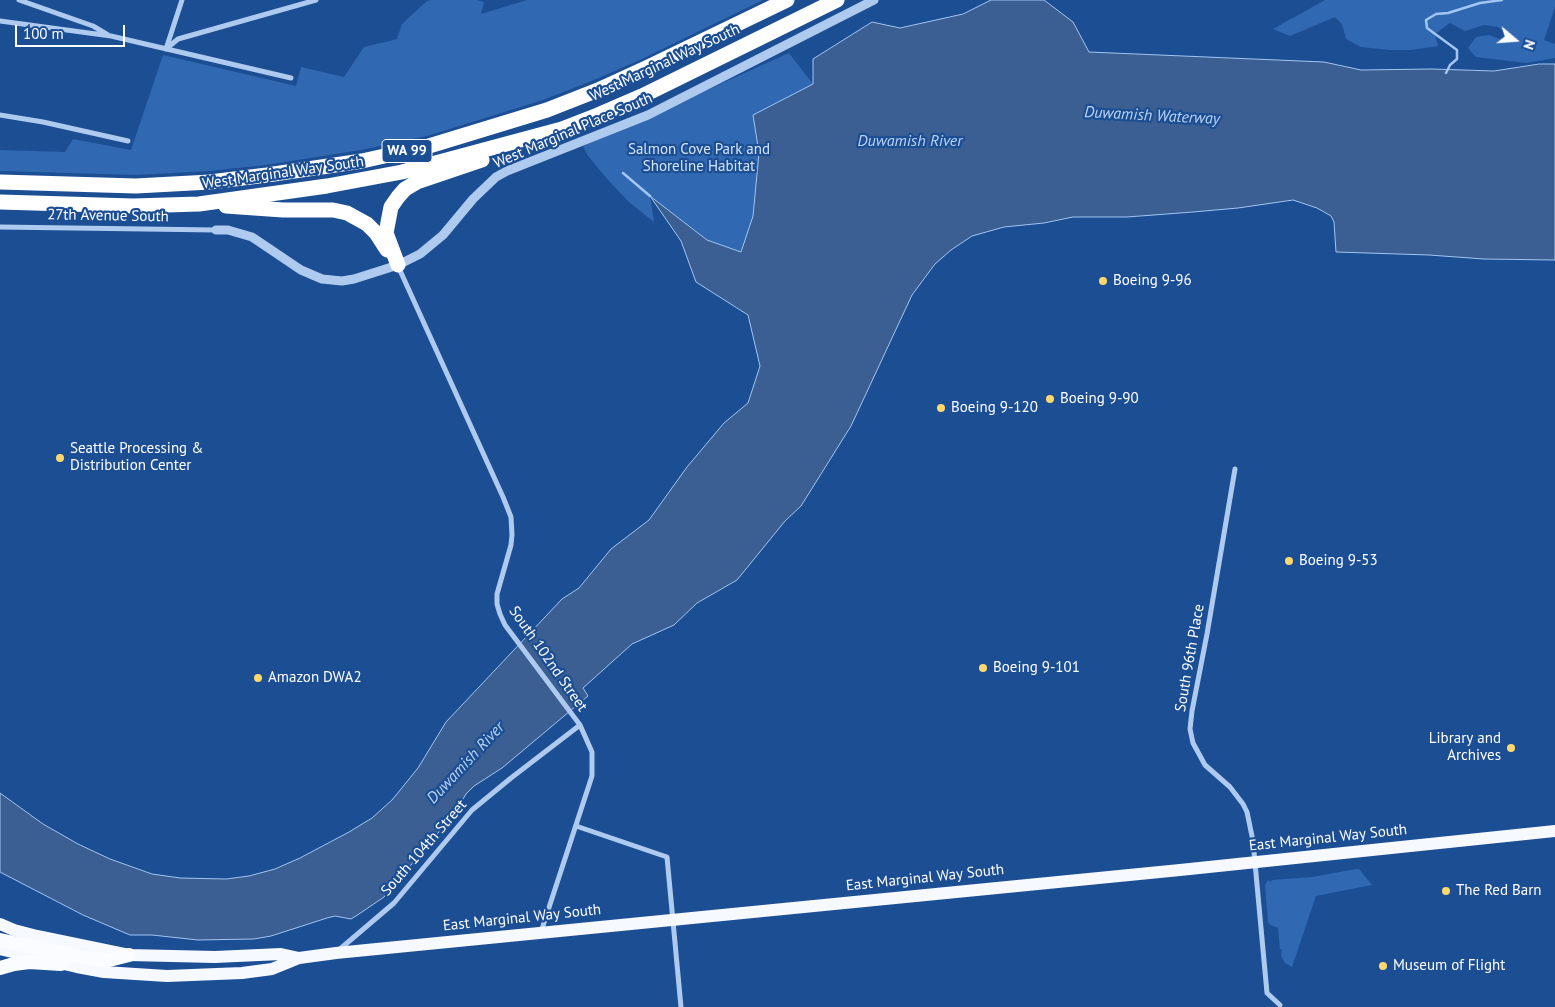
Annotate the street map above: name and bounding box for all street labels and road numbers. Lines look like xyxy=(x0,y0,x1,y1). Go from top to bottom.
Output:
street label: West Marginal Way South xyxy=(587,20,743,106)
street label: West Marginal Place South xyxy=(491,89,655,173)
road number: WA 99 xyxy=(382,140,432,162)
street label: West Marginal Way South xyxy=(201,153,365,193)
street label: 27th Avenue South xyxy=(47,206,169,226)
street label: South 102nd Street xyxy=(505,603,591,715)
street label: South 96th Place xyxy=(1172,603,1208,713)
street label: South 104th Street xyxy=(377,796,471,900)
street label: East Marginal Way South xyxy=(1248,821,1408,855)
street label: East Marginal Way South xyxy=(845,861,1005,895)
street label: East Marginal Way South xyxy=(442,901,602,935)

